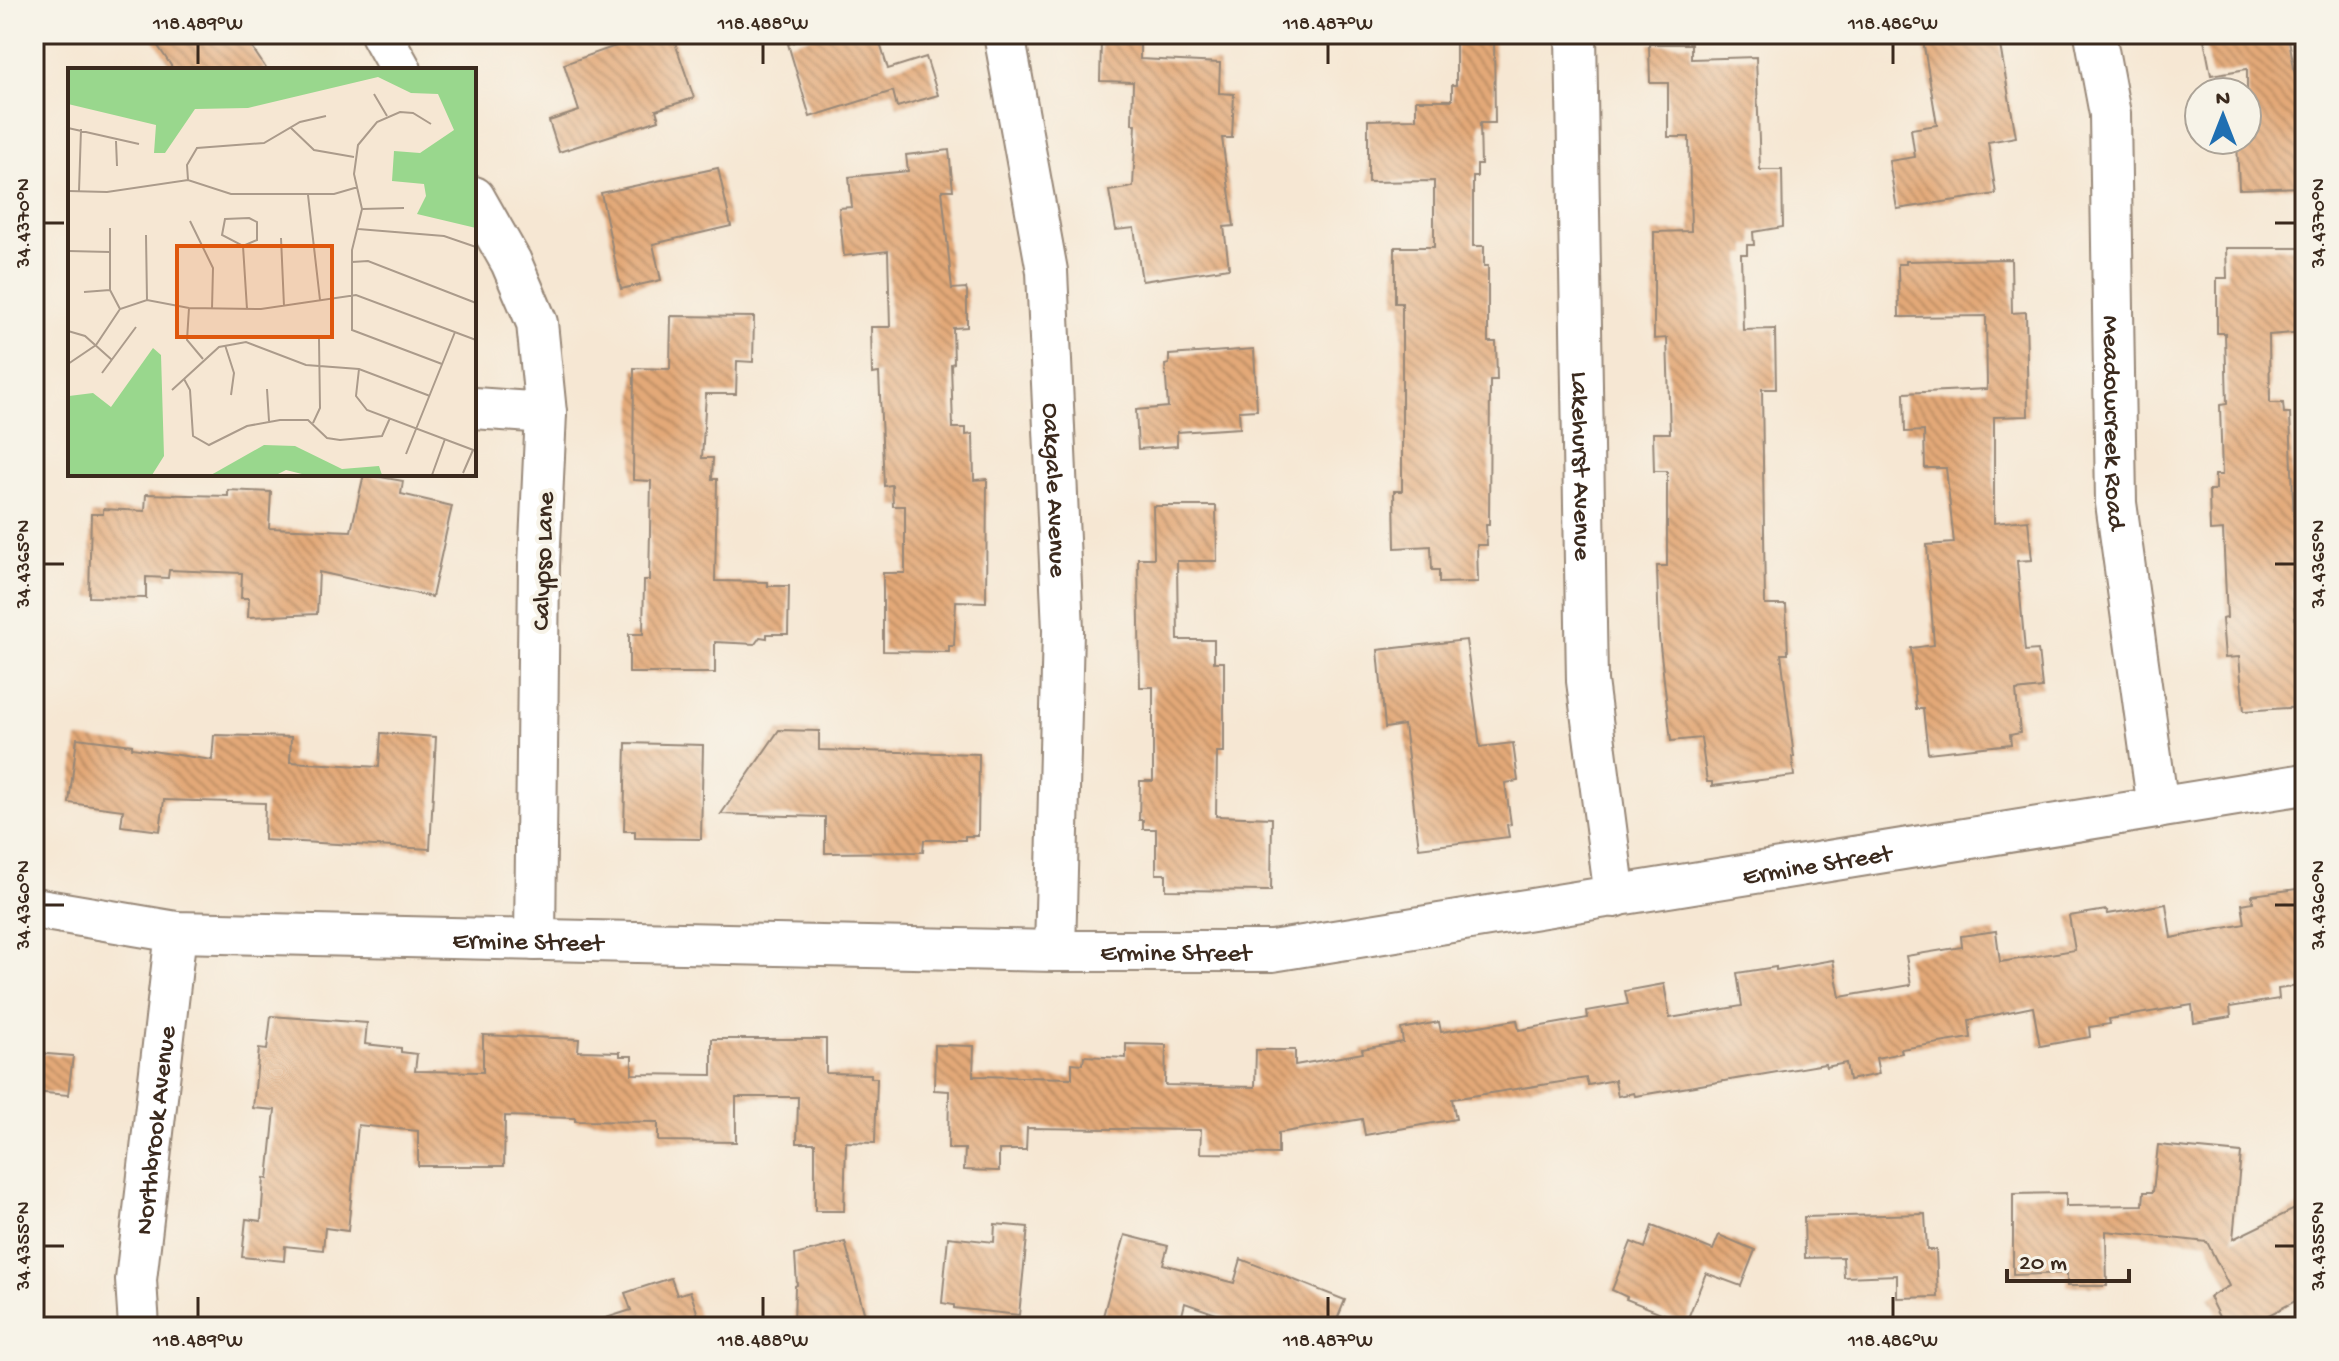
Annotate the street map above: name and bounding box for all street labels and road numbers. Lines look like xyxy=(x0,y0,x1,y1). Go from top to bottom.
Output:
street label: Meadowcreek Road xyxy=(2093,315,2131,534)
street label: Lakehurst Avenue xyxy=(1562,371,1596,561)
street label: Oakgale Avenue xyxy=(1033,402,1072,579)
street label: Calypso Lane xyxy=(528,491,563,631)
street label: Ermine Street xyxy=(1740,840,1897,895)
street label: Ermine Street xyxy=(452,927,606,961)
street label: Ermine Street xyxy=(1100,940,1254,971)
street label: Northbrook Avenue xyxy=(130,1024,185,1237)

